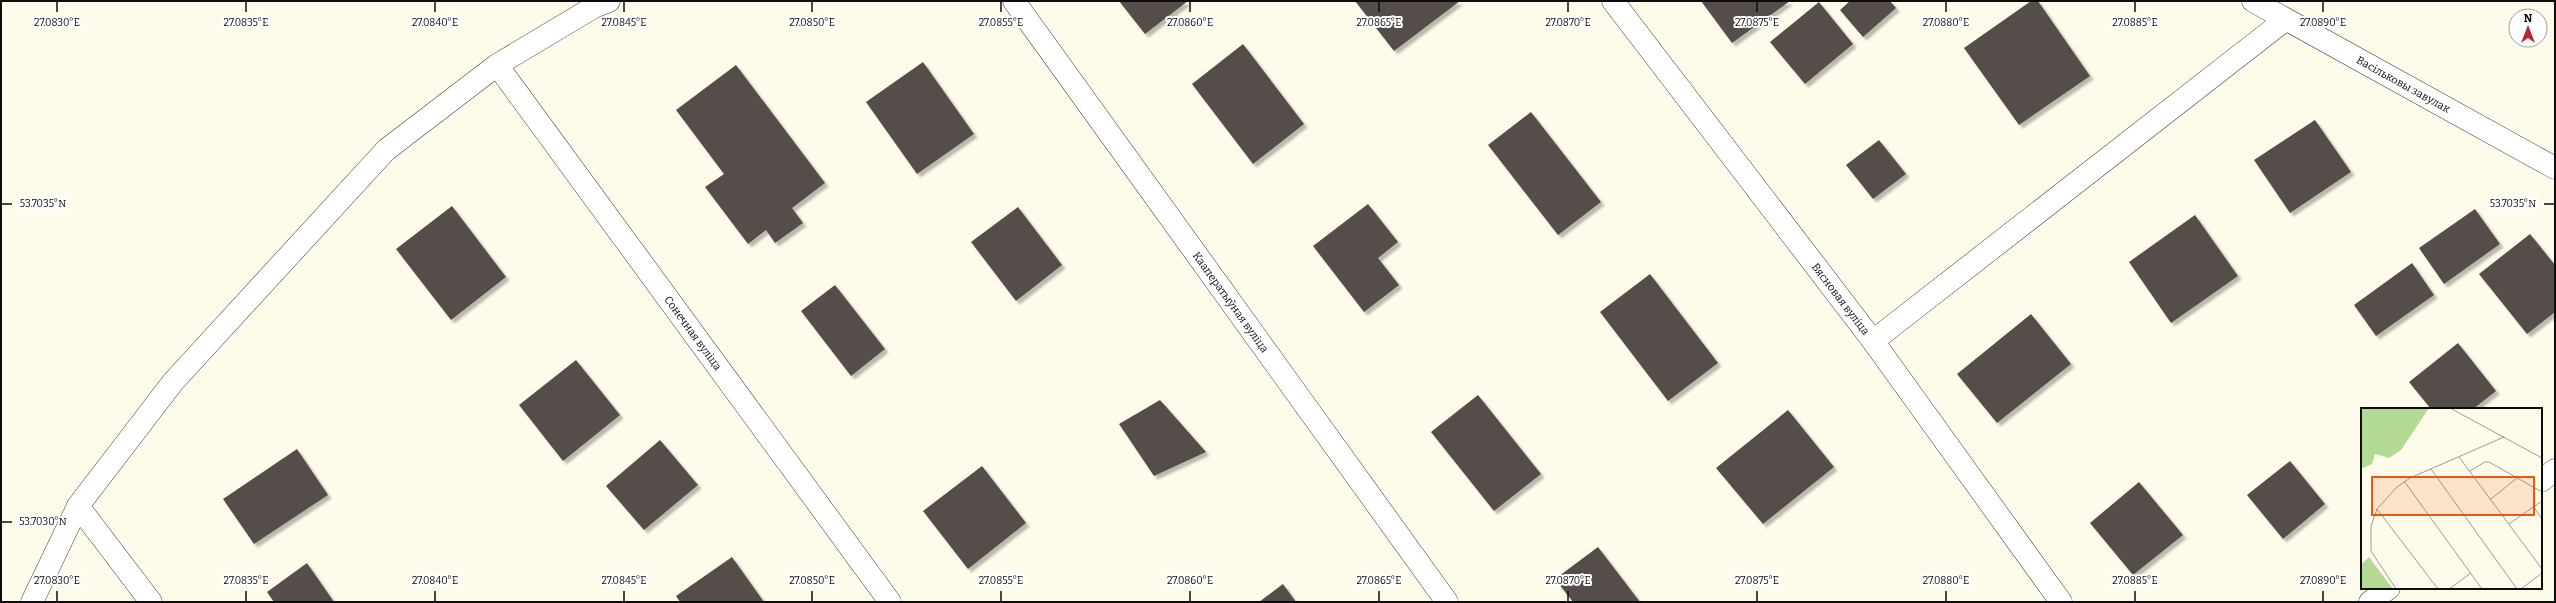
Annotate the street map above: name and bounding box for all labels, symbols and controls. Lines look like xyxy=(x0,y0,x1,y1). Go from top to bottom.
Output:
north arrow xyxy=(2508,8,2548,48)
text: N xyxy=(2524,12,2533,25)
text: 27.0830°E xyxy=(34,17,80,29)
text: 27.0835°E xyxy=(224,17,268,29)
text: 27.0840°E xyxy=(412,17,458,29)
text: 27.0845°E xyxy=(601,17,647,29)
text: 27.0850°E xyxy=(789,17,835,29)
text: 27.0855°E xyxy=(979,17,1023,29)
text: 27.0860°E xyxy=(1167,17,1213,29)
text: 27.0865°E xyxy=(1357,17,1401,29)
text: 27.0870°E xyxy=(1545,17,1591,29)
text: 27.0875°E xyxy=(1735,17,1779,29)
text: 27.0880°E xyxy=(1923,17,1969,29)
text: 27.0885°E xyxy=(2112,17,2158,29)
text: 27.0890°E xyxy=(2300,17,2346,29)
street label: Васільковы завулак xyxy=(2354,54,2453,116)
text: 53.7035°N xyxy=(20,198,66,210)
text: 53.7035°N xyxy=(2490,198,2536,210)
street label: Кааператыўная вуліца xyxy=(1190,249,1271,355)
street label: Вясновая вуліца xyxy=(1809,261,1872,338)
street label: Сонечная вуліца xyxy=(661,294,724,373)
inset map xyxy=(2361,408,2542,589)
text: 53.7030°N xyxy=(19,516,67,528)
text: 27.0830°E xyxy=(34,575,80,587)
text: 27.0835°E xyxy=(224,575,268,587)
text: 27.0840°E xyxy=(412,575,458,587)
text: 27.0845°E xyxy=(601,575,647,587)
text: 27.0850°E xyxy=(789,575,835,587)
text: 27.0855°E xyxy=(979,575,1023,587)
text: 27.0860°E xyxy=(1167,575,1213,587)
text: 27.0865°E xyxy=(1357,575,1401,587)
text: 27.0870°E xyxy=(1545,575,1591,587)
text: 27.0875°E xyxy=(1735,575,1779,587)
text: 27.0880°E xyxy=(1923,575,1969,587)
text: 27.0885°E xyxy=(2112,575,2158,587)
text: 27.0890°E xyxy=(2300,575,2346,587)

